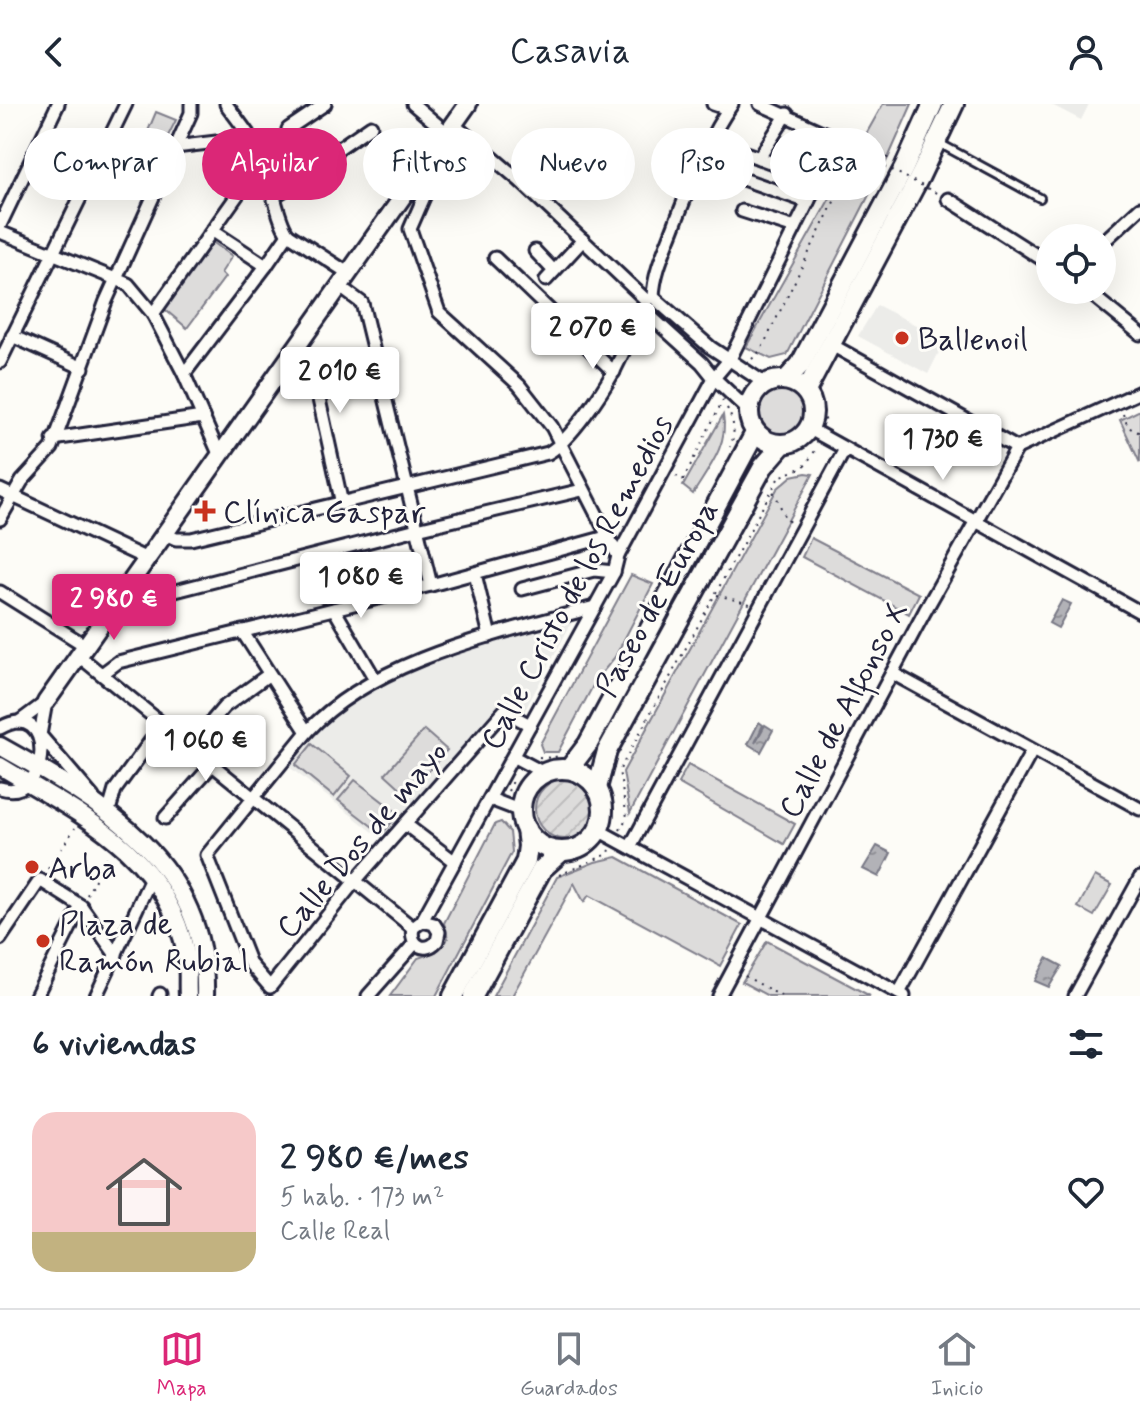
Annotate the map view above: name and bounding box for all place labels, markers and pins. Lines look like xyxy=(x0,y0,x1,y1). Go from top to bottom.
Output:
pin: 2 070 € xyxy=(519,303,667,371)
place label: Ballenoil xyxy=(918,319,1028,361)
marker: Ballenoil xyxy=(893,329,911,347)
pin: 2 010 € xyxy=(266,347,414,415)
pin: 1 730 € xyxy=(869,414,1017,482)
place label: Clínica Gaspar xyxy=(223,492,426,534)
marker: Clínica Gaspar xyxy=(194,500,216,522)
pin: 1 080 € xyxy=(287,552,435,620)
pin: 2 980 € xyxy=(40,574,188,642)
pin: 1 060 € xyxy=(132,715,280,783)
place label: Arba xyxy=(48,848,117,890)
marker: Arba xyxy=(23,858,41,876)
place label: Plaza de Ramón Rubial xyxy=(59,904,249,983)
marker: Plaza de Ramón Rubial xyxy=(34,932,52,950)

